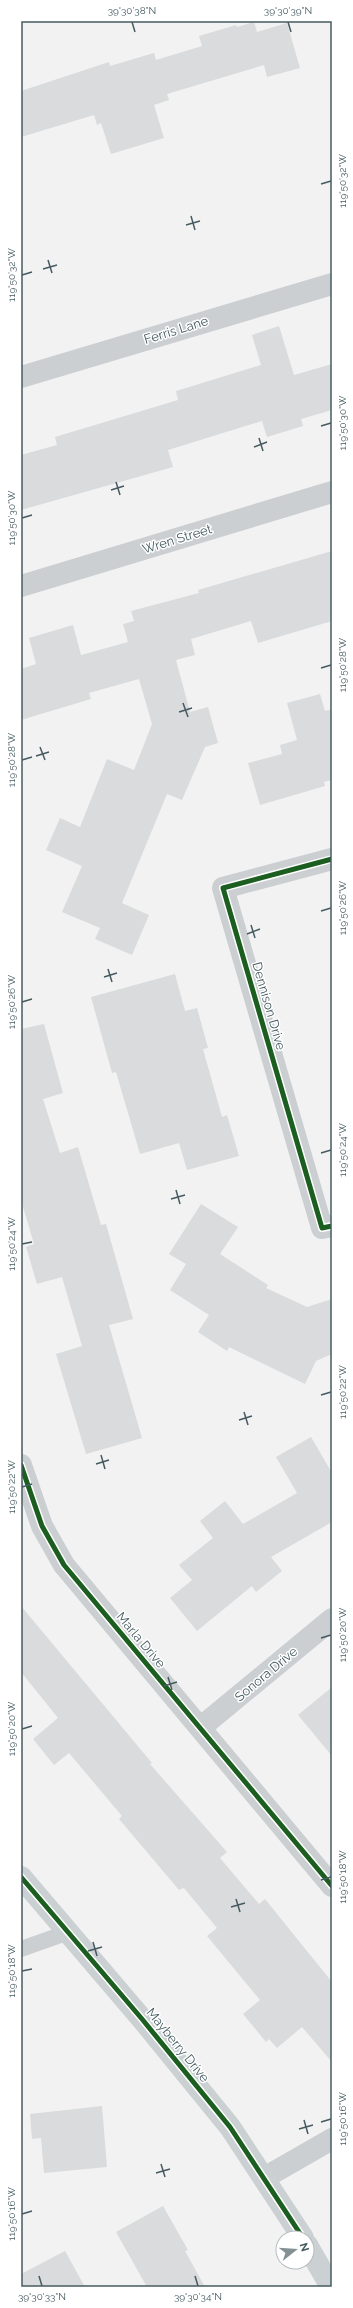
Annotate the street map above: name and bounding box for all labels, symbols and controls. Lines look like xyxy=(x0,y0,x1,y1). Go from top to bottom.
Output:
text: 39°30'38"N xyxy=(108,5,156,16)
text: 39°30'39"N xyxy=(264,5,312,16)
text: 119°50'32"W xyxy=(337,154,348,208)
text: 119°50'32"W xyxy=(6,248,17,302)
street label: Ferris Lane xyxy=(142,313,210,347)
text: 119°50'30"W xyxy=(337,395,348,450)
text: 119°50'30"W xyxy=(6,490,17,545)
street label: Wren Street xyxy=(140,521,214,557)
text: 119°50'28"W xyxy=(337,637,348,692)
text: 119°50'28"W xyxy=(6,732,17,787)
text: 119°50'26"W xyxy=(337,880,348,935)
street label: Dennison Drive xyxy=(249,960,289,1052)
text: 119°50'26"W xyxy=(6,974,17,1029)
text: 119°50'24"W xyxy=(337,1122,348,1177)
text: 119°50'24"W xyxy=(6,1216,17,1271)
text: 119°50'22"W xyxy=(337,1365,348,1419)
text: 119°50'22"W xyxy=(6,1460,17,1514)
text: 119°50'20"W xyxy=(337,1607,348,1662)
street label: Marla Drive xyxy=(113,1609,169,1671)
street label: Sonora Drive xyxy=(232,1643,301,1704)
text: 119°50'20"W xyxy=(6,1701,17,1756)
text: 119°50'18"W xyxy=(337,1850,348,1904)
text: 119°50'18"W xyxy=(6,1944,17,1998)
street label: Mayberry Drive xyxy=(144,2005,213,2085)
text: 119°50'16"W xyxy=(337,2092,348,2146)
text: 119°50'16"W xyxy=(6,2187,17,2241)
north arrow xyxy=(275,2230,315,2270)
text: N xyxy=(297,2241,312,2253)
text: 39°30'33"N xyxy=(18,2291,66,2302)
text: 39°30'34"N xyxy=(174,2291,222,2302)

